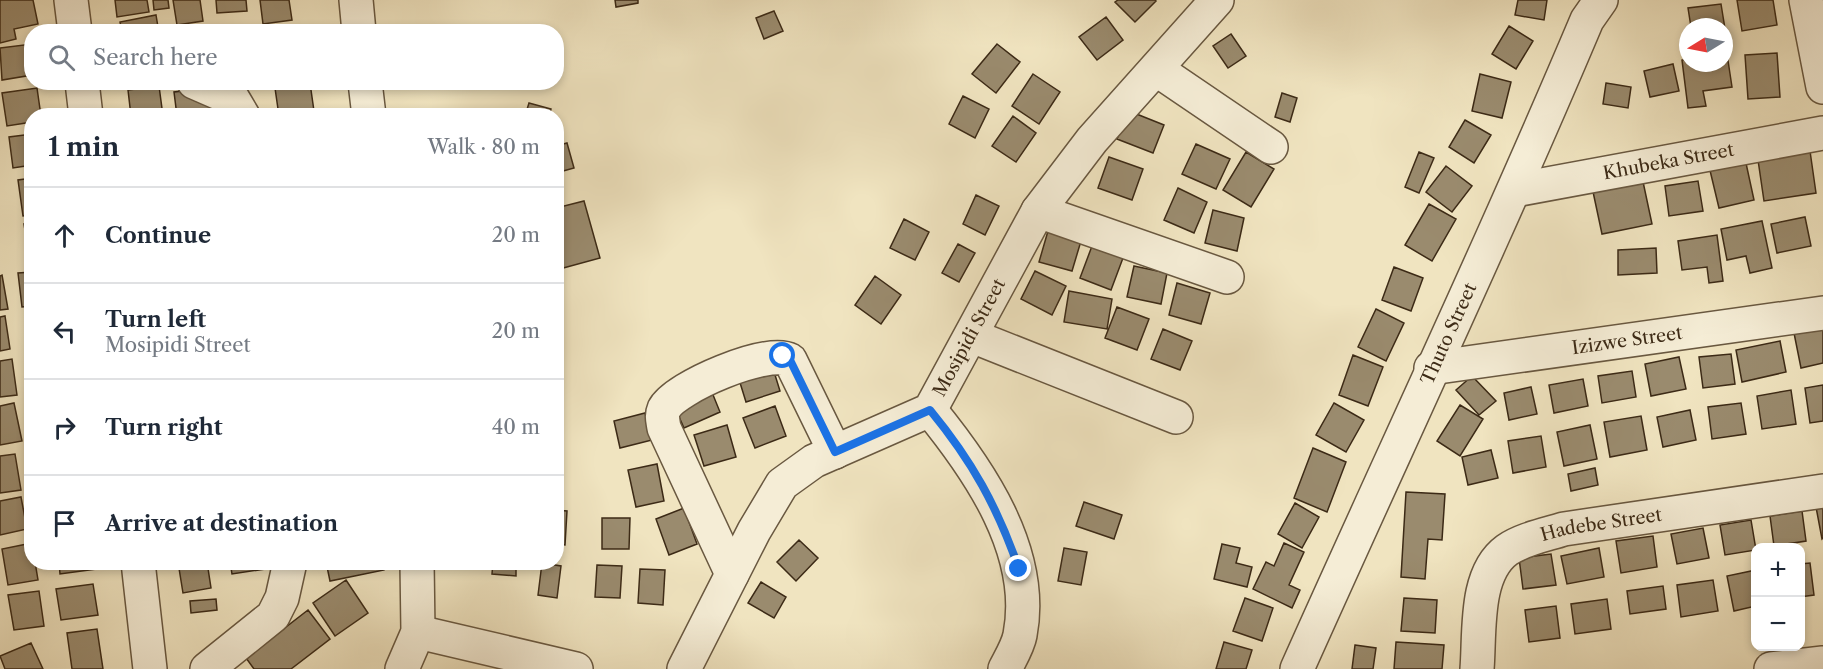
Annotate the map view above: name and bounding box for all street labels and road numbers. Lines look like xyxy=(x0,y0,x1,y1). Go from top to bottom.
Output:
street label: Khubeka Street xyxy=(1601,139,1736,184)
street label: Mosipidi Street xyxy=(928,274,1011,400)
street label: Thuto Street xyxy=(1416,279,1482,388)
street label: Izizwe Street xyxy=(1570,322,1684,359)
street label: Hadebe Street xyxy=(1538,504,1664,546)

